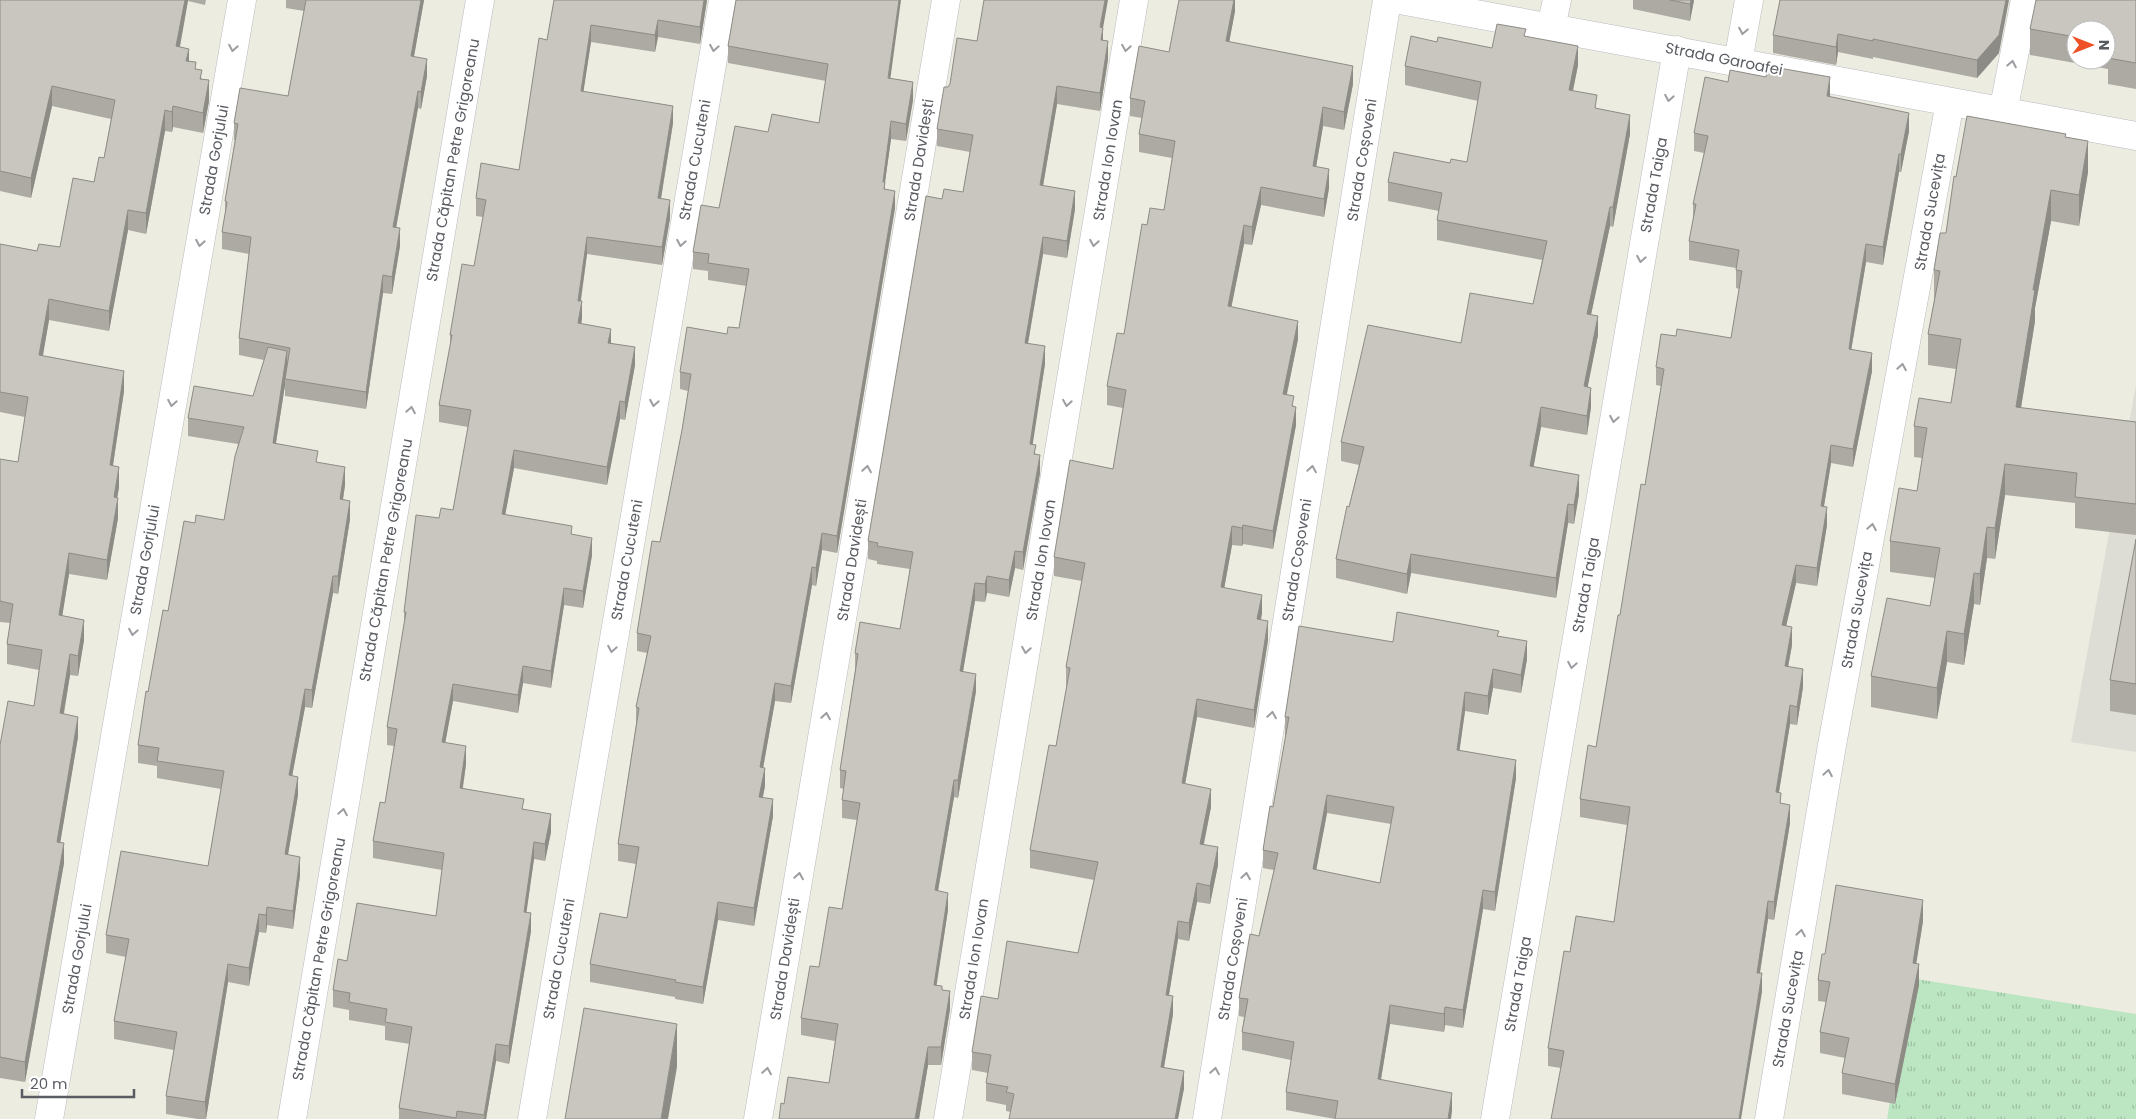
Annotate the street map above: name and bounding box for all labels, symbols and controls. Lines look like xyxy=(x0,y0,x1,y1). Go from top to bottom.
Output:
north arrow xyxy=(2066,20,2116,70)
one-way arrow xyxy=(1739,26,1749,35)
street label: Strada Căpitan Petre Grigoreanu xyxy=(421,37,484,283)
street label: Strada Garoafei xyxy=(1664,37,1785,80)
text: N xyxy=(2094,40,2114,50)
one-way arrow xyxy=(229,44,239,52)
one-way arrow xyxy=(710,44,720,52)
one-way arrow xyxy=(1122,44,1132,52)
one-way arrow xyxy=(2006,60,2017,69)
one-way arrow xyxy=(1664,94,1674,103)
street label: Strada Davidești xyxy=(898,97,939,223)
street label: Strada Coșoveni xyxy=(1341,97,1382,223)
street label: Strada Cucuteni xyxy=(674,98,715,222)
street label: Strada Ion Iovan xyxy=(1088,98,1127,222)
street label: Strada Gorjului xyxy=(193,103,234,217)
street label: Strada Taiga xyxy=(1635,136,1672,234)
street label: Strada Sucevița xyxy=(1909,152,1950,272)
one-way arrow xyxy=(195,238,205,247)
one-way arrow xyxy=(677,238,687,247)
one-way arrow xyxy=(1089,239,1099,247)
one-way arrow xyxy=(1637,254,1647,263)
one-way arrow xyxy=(1896,362,1906,371)
one-way arrow xyxy=(168,398,178,407)
one-way arrow xyxy=(649,399,659,407)
one-way arrow xyxy=(1062,400,1073,408)
one-way arrow xyxy=(406,406,416,415)
one-way arrow xyxy=(1609,415,1620,423)
street label: Strada Căpitan Petre Grigoreanu xyxy=(354,437,417,683)
one-way arrow xyxy=(1306,464,1317,472)
one-way arrow xyxy=(862,465,872,474)
street label: Strada Davidești xyxy=(831,497,872,623)
street label: Strada Coșoveni xyxy=(1276,497,1317,623)
street label: Strada Cucuteni xyxy=(606,498,647,622)
street label: Strada Ion Iovan xyxy=(1021,498,1060,622)
street label: Strada Gorjului xyxy=(124,503,165,617)
one-way arrow xyxy=(1867,522,1877,531)
street label: Strada Taiga xyxy=(1567,536,1604,634)
street label: Strada Sucevița xyxy=(1836,550,1877,670)
one-way arrow xyxy=(128,628,138,636)
one-way arrow xyxy=(1021,645,1031,654)
one-way arrow xyxy=(607,646,618,654)
one-way arrow xyxy=(1567,661,1577,670)
one-way arrow xyxy=(820,711,830,720)
one-way arrow xyxy=(1267,711,1277,720)
one-way arrow xyxy=(1822,768,1832,777)
one-way arrow xyxy=(338,808,348,816)
street label: Strada Căpitan Petre Grigoreanu xyxy=(287,836,350,1082)
one-way arrow xyxy=(794,872,804,880)
one-way arrow xyxy=(1241,872,1251,880)
street label: Strada Davidești xyxy=(764,896,805,1022)
street label: Strada Coșoveni xyxy=(1212,896,1253,1022)
street label: Strada Cucuteni xyxy=(538,897,579,1021)
street label: Strada Ion Iovan xyxy=(954,897,993,1021)
street label: Strada Gorjului xyxy=(56,902,97,1016)
one-way arrow xyxy=(1795,929,1805,937)
street label: Strada Taiga xyxy=(1499,935,1536,1033)
street label: Strada Sucevița xyxy=(1767,949,1808,1069)
scale bar xyxy=(22,1066,135,1098)
one-way arrow xyxy=(761,1067,771,1075)
one-way arrow xyxy=(1209,1067,1220,1075)
text: 20 m xyxy=(30,1073,68,1094)

